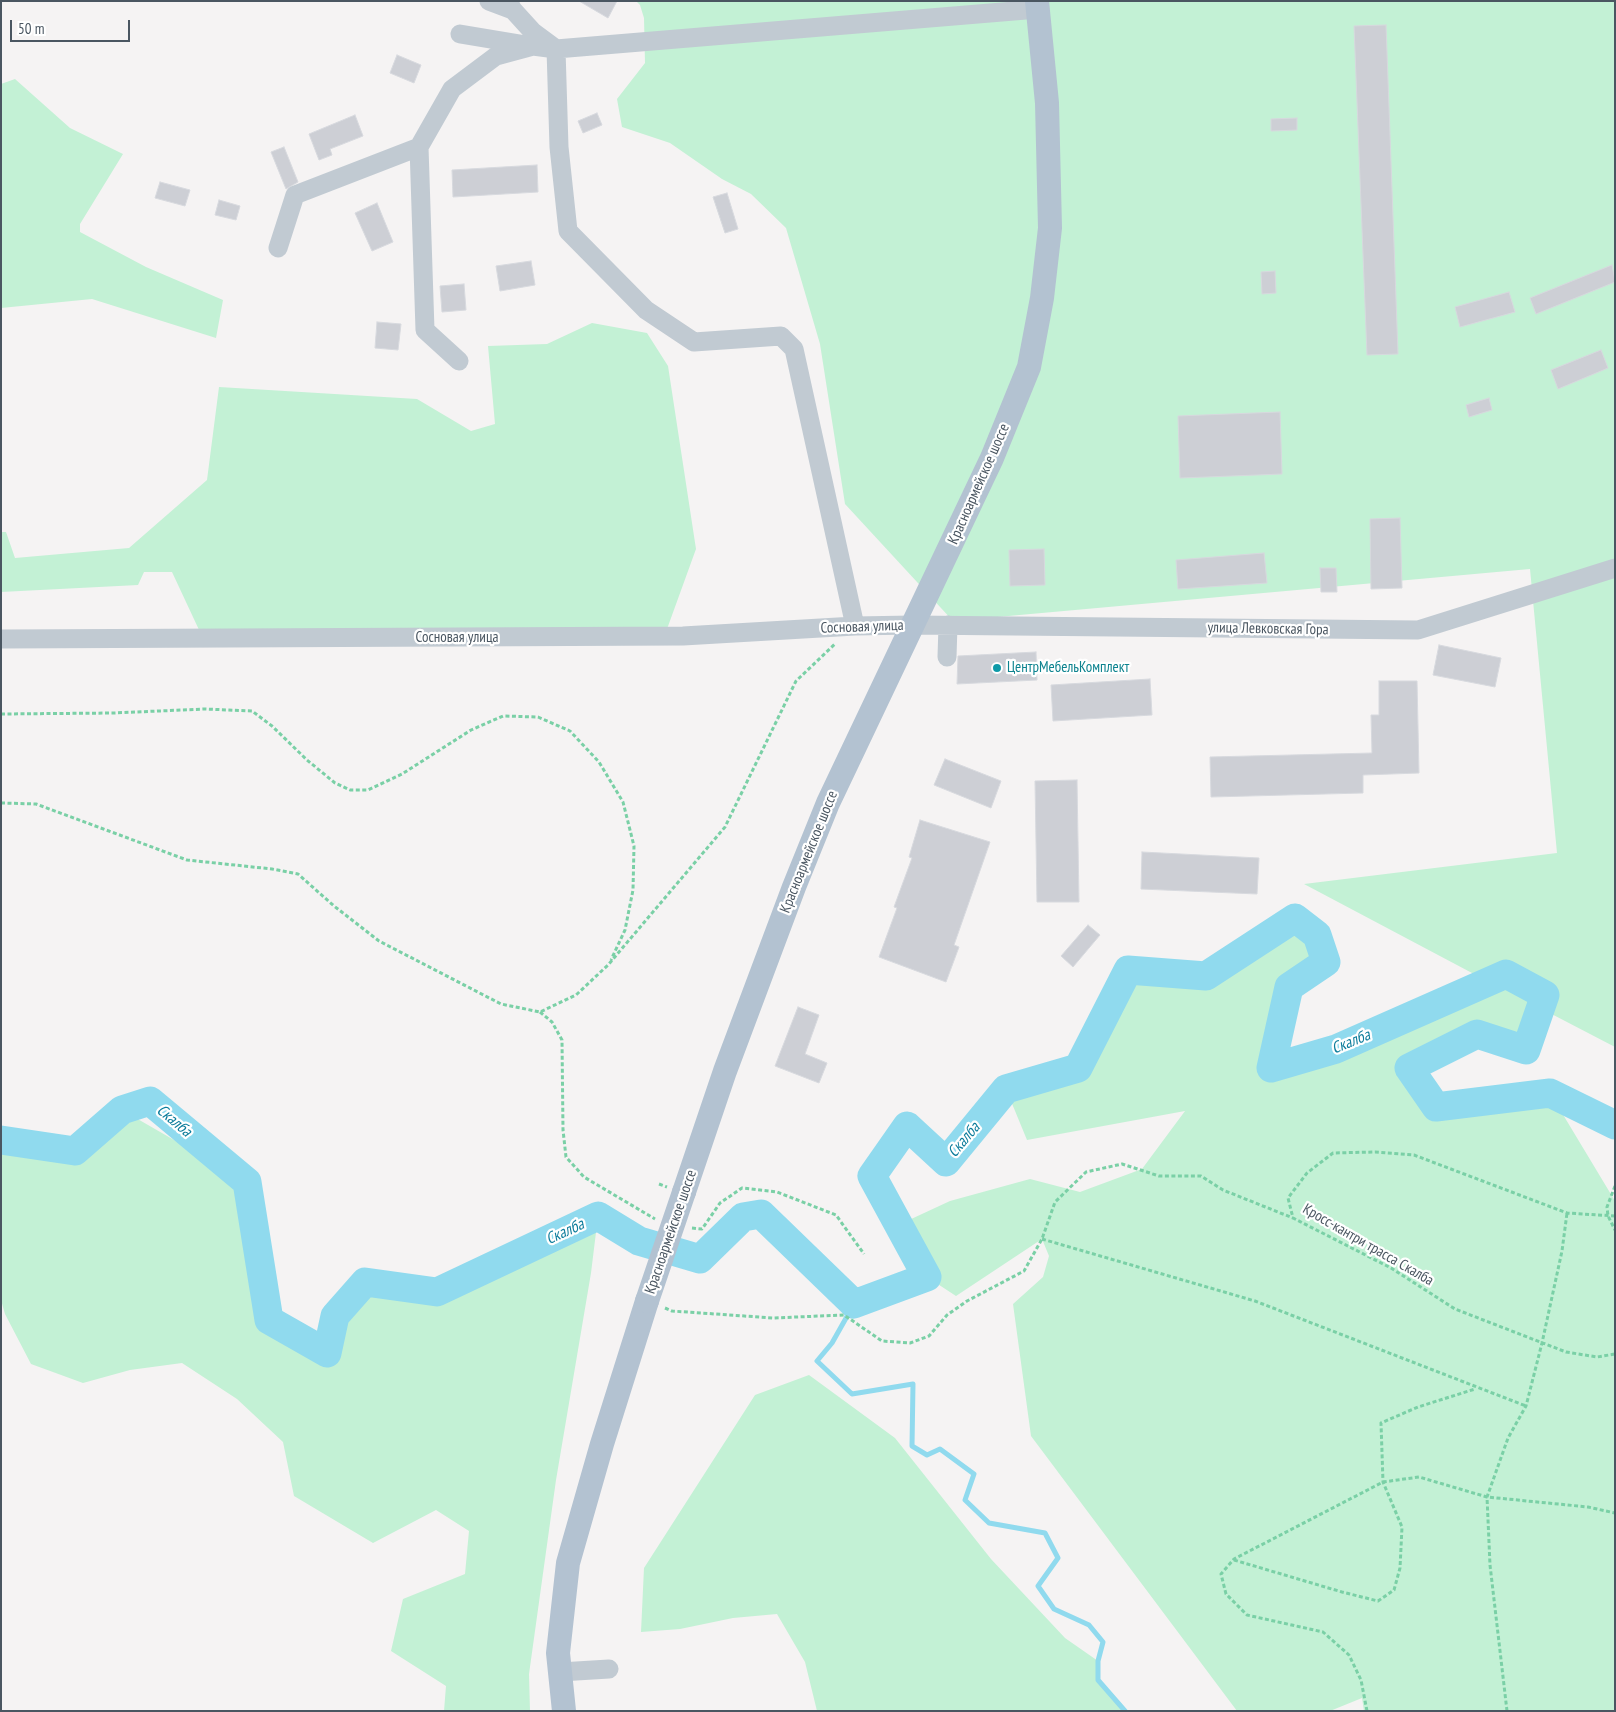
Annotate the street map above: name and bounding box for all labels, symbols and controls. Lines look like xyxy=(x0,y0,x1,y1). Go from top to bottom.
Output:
scale bar xyxy=(12,10,132,42)
text: 50 m xyxy=(18,19,44,38)
street label: Красноармейское шоссе xyxy=(944,421,1014,547)
street label: Сосновая улица xyxy=(820,617,904,637)
street label: улица Левковская Гора xyxy=(1207,619,1329,639)
street label: Сосновая улица xyxy=(415,629,499,647)
place label: ЦентрМебельКомплект xyxy=(1007,659,1129,677)
marker: ЦентрМебельКомплект xyxy=(991,662,1003,674)
street label: Красноармейское шоссе xyxy=(776,788,842,916)
water label: Скалба xyxy=(1329,1026,1373,1058)
water label: Скалба xyxy=(153,1101,195,1141)
water label: Скалба xyxy=(944,1119,984,1161)
street label: Красноармейское шоссе xyxy=(641,1168,701,1296)
street label: Кросс-кантри трасса Скалба xyxy=(1299,1200,1437,1290)
water label: Скалба xyxy=(543,1215,587,1249)

